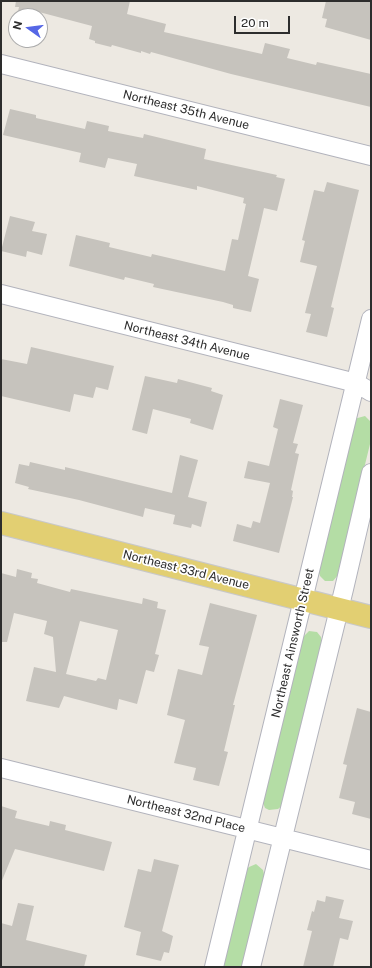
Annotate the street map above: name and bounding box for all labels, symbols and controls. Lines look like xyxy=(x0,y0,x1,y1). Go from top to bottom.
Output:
north arrow xyxy=(8,8,48,48)
scale bar xyxy=(236,8,292,34)
text: 20 m xyxy=(241,16,269,30)
text: N xyxy=(10,20,24,31)
street label: Northeast 35th Avenue xyxy=(121,87,251,133)
street label: Northeast 34th Avenue xyxy=(122,318,252,364)
street label: Northeast 33rd Avenue xyxy=(121,547,251,593)
street label: Northeast Ainsworth Street xyxy=(269,567,317,719)
street label: Northeast 32nd Place xyxy=(125,792,247,836)

